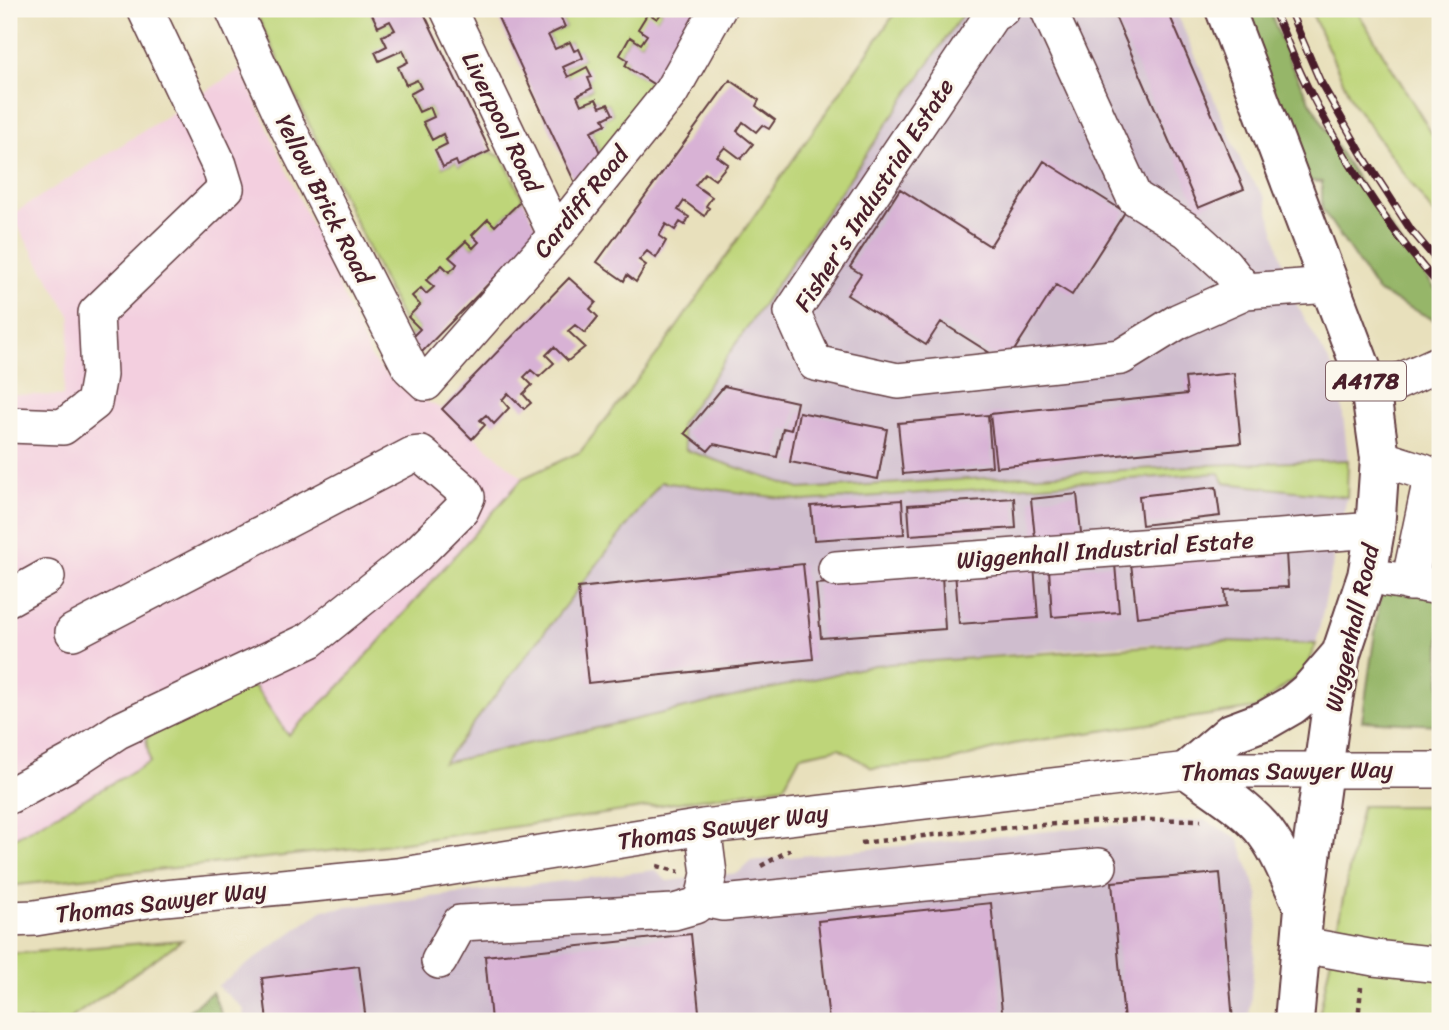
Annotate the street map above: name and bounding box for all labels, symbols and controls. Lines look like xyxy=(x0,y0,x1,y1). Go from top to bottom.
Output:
street label: Liverpool Road xyxy=(450,44,555,201)
street label: Fisher's Industrial Estate xyxy=(782,70,966,320)
street label: Yellow Brick Road xyxy=(263,107,386,293)
street label: Cardiff Road xyxy=(522,135,641,268)
road number: A4178 xyxy=(1326,362,1406,400)
street label: Wiggenhall Industrial Estate xyxy=(955,519,1255,581)
street label: Wiggenhall Road xyxy=(1312,538,1392,716)
street label: Thomas Sawyer Way xyxy=(1181,748,1394,794)
street label: Thomas Sawyer Way xyxy=(615,791,832,863)
street label: Thomas Sawyer Way xyxy=(53,868,269,936)

